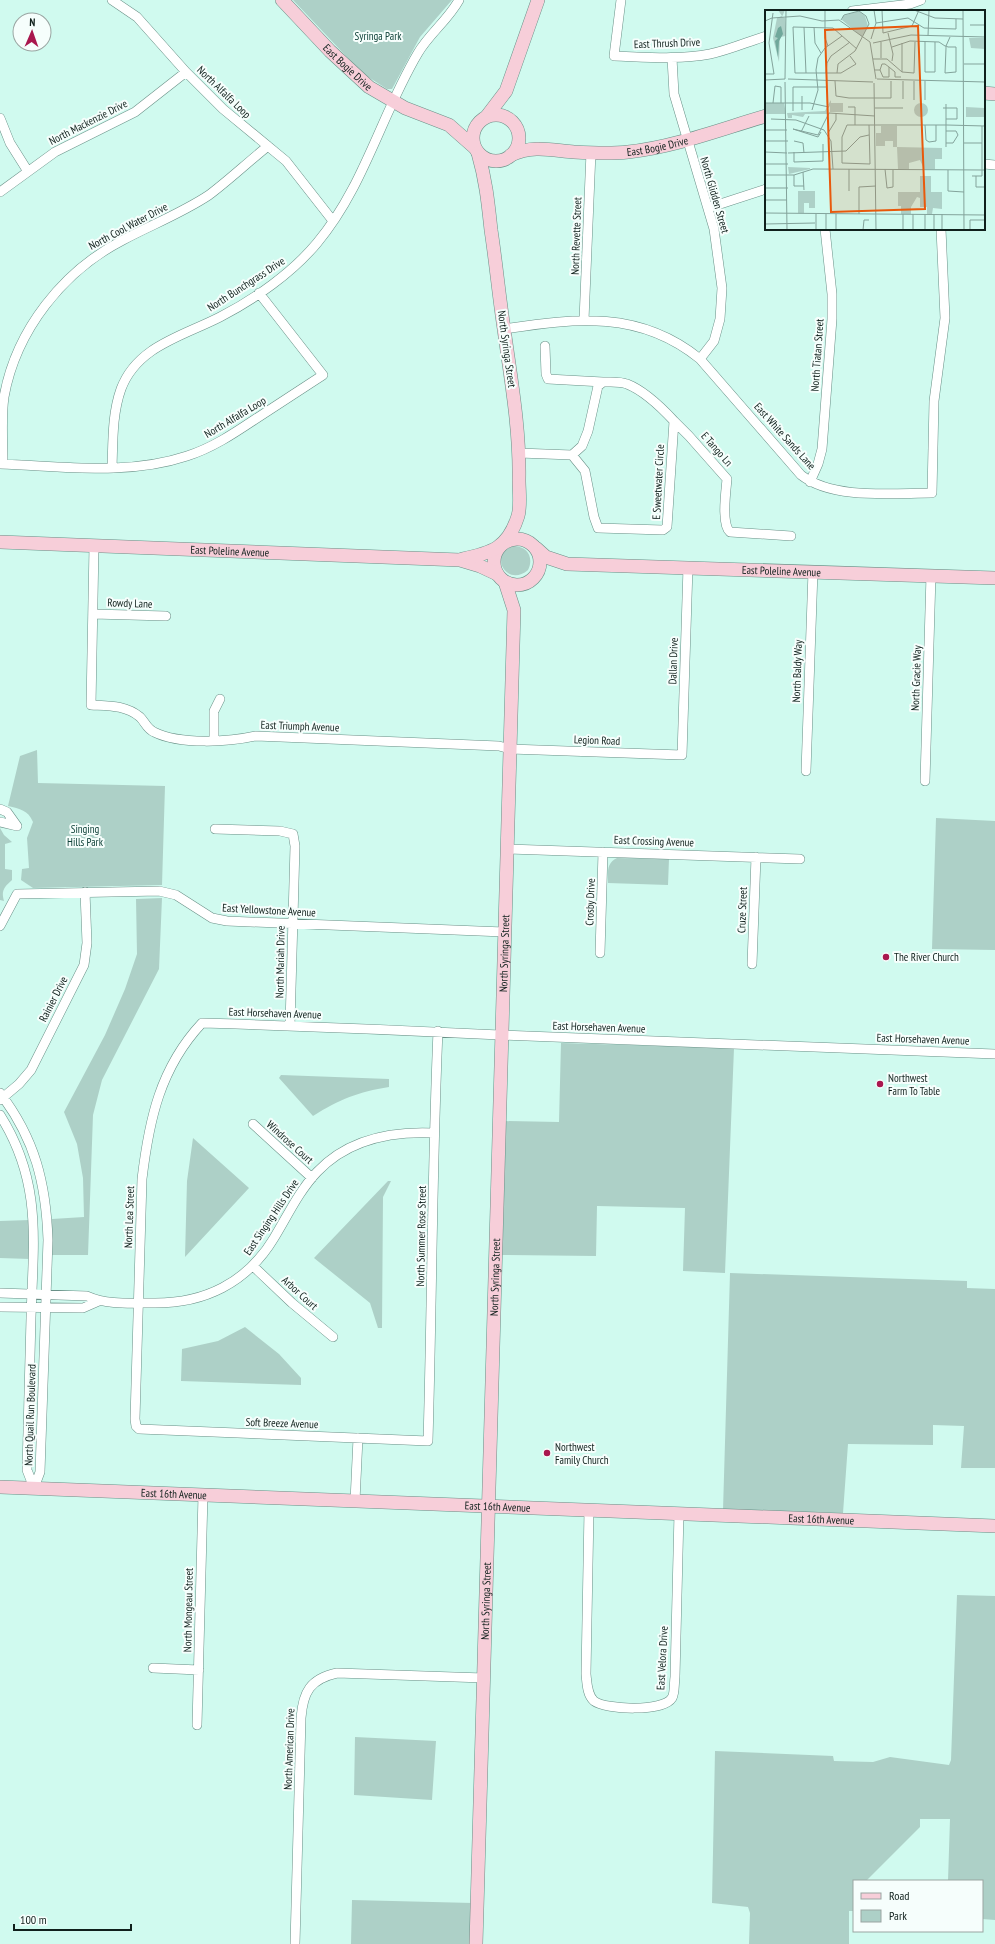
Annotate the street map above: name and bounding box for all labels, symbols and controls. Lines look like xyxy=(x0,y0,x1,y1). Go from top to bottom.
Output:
inset map xyxy=(765,10,985,230)
north arrow xyxy=(12,12,52,52)
text: N xyxy=(29,15,36,29)
park label: Syringa Park xyxy=(355,29,402,43)
street label: East Thrush Drive xyxy=(634,35,701,51)
street label: East Bogie Drive xyxy=(320,41,376,94)
street label: North Alfalfa Loop xyxy=(194,63,254,121)
street label: North Mackenzie Drive xyxy=(46,96,130,148)
street label: East Bogie Drive xyxy=(626,133,690,159)
street label: North Glidden Street xyxy=(697,155,733,235)
street label: North Revette Street xyxy=(568,197,584,275)
street label: North Cool Water Drive xyxy=(86,199,170,253)
street label: North Bunchgrass Drive xyxy=(205,253,288,314)
street label: North Syringa Street xyxy=(495,310,519,388)
street label: North Tiatan Street xyxy=(807,318,827,392)
street label: North Alfalfa Loop xyxy=(202,393,268,441)
street label: East White Sands Lane xyxy=(751,400,819,473)
street label: E Tango Ln xyxy=(698,429,736,469)
street label: E Sweetwater Circle xyxy=(649,444,667,520)
street label: East Poleline Avenue xyxy=(190,542,270,560)
street label: East Poleline Avenue xyxy=(742,563,821,579)
street label: Rowdy Lane xyxy=(107,595,153,611)
street label: Dallan Drive xyxy=(665,637,681,685)
street label: North Baldy Way xyxy=(789,639,805,703)
street label: North Gracie Way xyxy=(908,644,924,711)
street label: East Triumph Avenue xyxy=(260,718,340,734)
street label: Legion Road xyxy=(574,732,621,748)
park label: Singing Hills Park xyxy=(67,822,104,849)
street label: East Crossing Avenue xyxy=(614,833,695,849)
street label: Crosby Drive xyxy=(582,878,598,926)
street label: Cruze Street xyxy=(734,887,750,933)
street label: East Yellowstone Avenue xyxy=(222,901,317,919)
street label: North Syringa Street xyxy=(496,914,512,992)
street label: North Mariah Drive xyxy=(272,925,288,998)
place label: The River Church xyxy=(894,950,959,964)
marker: The River Church xyxy=(881,952,891,962)
street label: Rainier Drive xyxy=(36,974,71,1024)
street label: East Horsehaven Avenue xyxy=(228,1004,322,1022)
street label: East Horsehaven Avenue xyxy=(552,1018,646,1036)
street label: East Horsehaven Avenue xyxy=(876,1030,970,1048)
place label: Northwest Farm To Table xyxy=(888,1071,940,1098)
marker: Northwest Farm To Table xyxy=(875,1079,885,1089)
street label: Windrose Court xyxy=(264,1117,316,1167)
street label: East Singing Hills Drive xyxy=(240,1176,302,1258)
street label: North Summer Rose Street xyxy=(413,1185,429,1287)
street label: North Lea Street xyxy=(121,1186,137,1248)
street label: North Syringa Street xyxy=(487,1238,503,1316)
street label: Arbor Court xyxy=(279,1273,321,1313)
street label: North Quail Run Boulevard xyxy=(21,1364,39,1466)
street label: Soft Breeze Avenue xyxy=(245,1415,319,1431)
place label: Northwest Family Church xyxy=(555,1440,609,1467)
marker: Northwest Family Church xyxy=(542,1448,552,1458)
street label: East 16th Avenue xyxy=(141,1486,208,1502)
street label: East 16th Avenue xyxy=(464,1498,531,1515)
street label: East 16th Avenue xyxy=(788,1511,855,1527)
street label: North Syringa Street xyxy=(478,1562,494,1640)
street label: North Mongeau Street xyxy=(180,1568,196,1652)
street label: East Velora Drive xyxy=(653,1625,671,1690)
street label: North American Drive xyxy=(281,1708,297,1790)
legend xyxy=(853,1880,983,1932)
text: Road xyxy=(889,1888,909,1903)
scale bar xyxy=(14,1906,131,1932)
text: Park xyxy=(889,1908,907,1923)
text: 100 m xyxy=(20,1912,47,1927)

